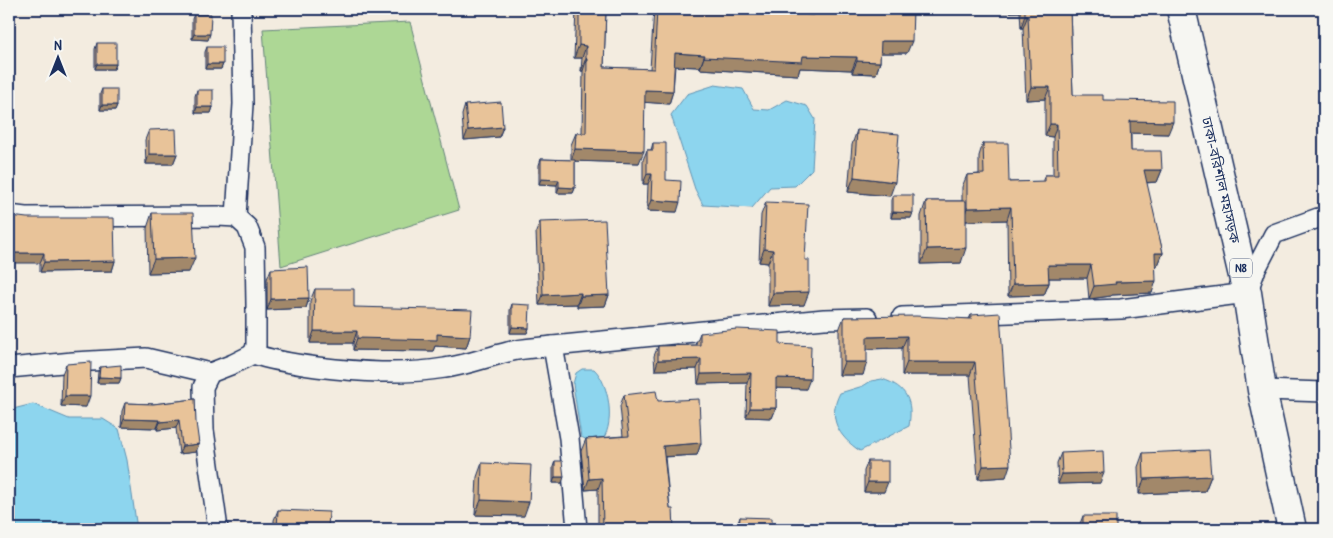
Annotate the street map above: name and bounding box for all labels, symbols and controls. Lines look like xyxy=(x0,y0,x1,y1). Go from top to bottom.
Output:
north arrow xyxy=(32,32,82,82)
text: N xyxy=(54,35,62,54)
street label: ঢাকা-বরিশাল মহাসড়ক xyxy=(1198,114,1245,246)
road number: N8 xyxy=(1230,258,1252,278)

